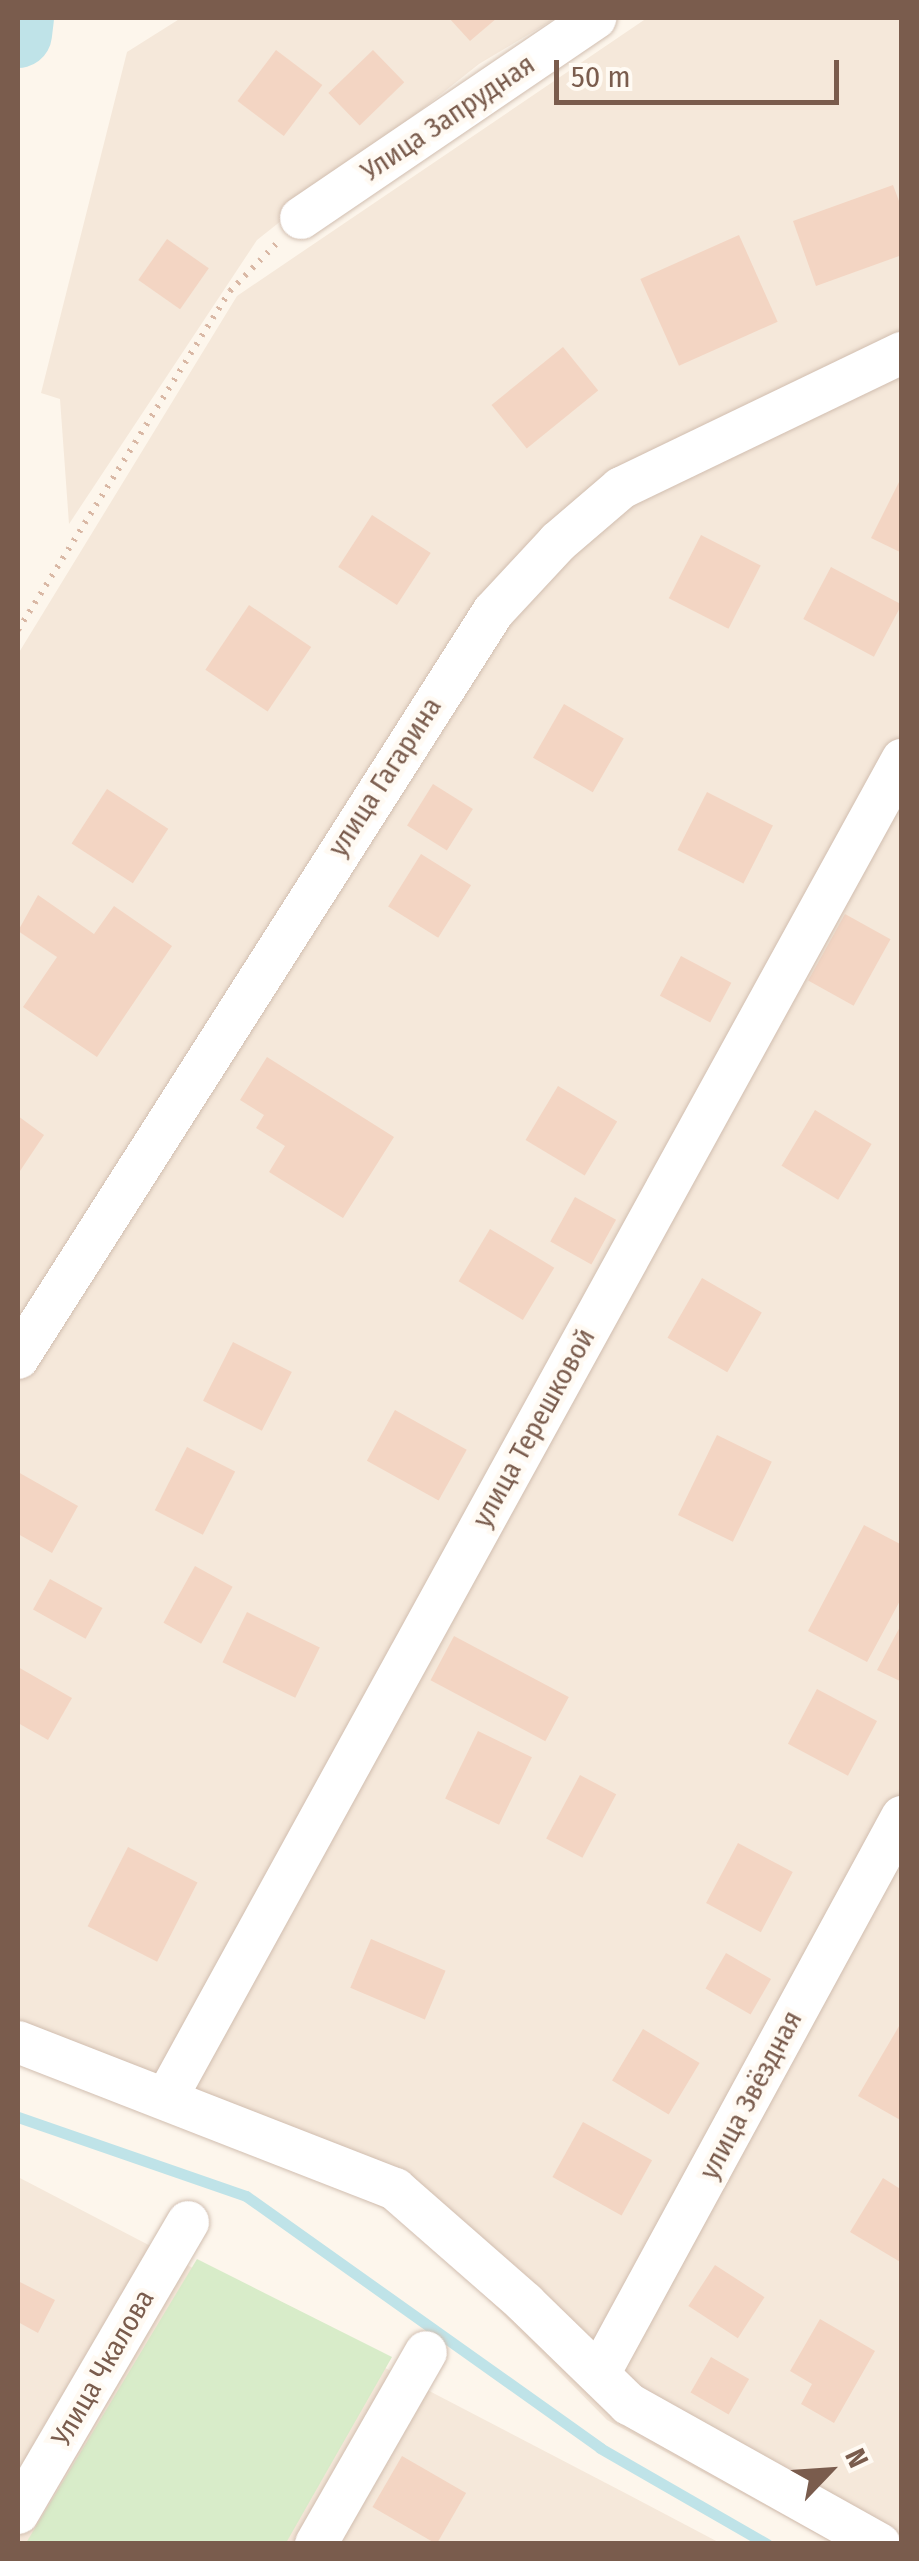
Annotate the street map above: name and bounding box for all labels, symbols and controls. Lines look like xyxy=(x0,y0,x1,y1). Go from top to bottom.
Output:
scale bar xyxy=(559,40,844,102)
street label: Улица Запрудная xyxy=(355,48,541,188)
text: 50 m xyxy=(571,59,631,95)
street label: улица Гагарина xyxy=(321,691,449,863)
street label: улица Терешковой xyxy=(465,1323,603,1533)
street label: улица Звёздная xyxy=(693,2005,809,2185)
street label: Улица Чкалова xyxy=(45,2284,161,2452)
north arrow xyxy=(779,2421,879,2521)
text: N xyxy=(838,2444,875,2473)

